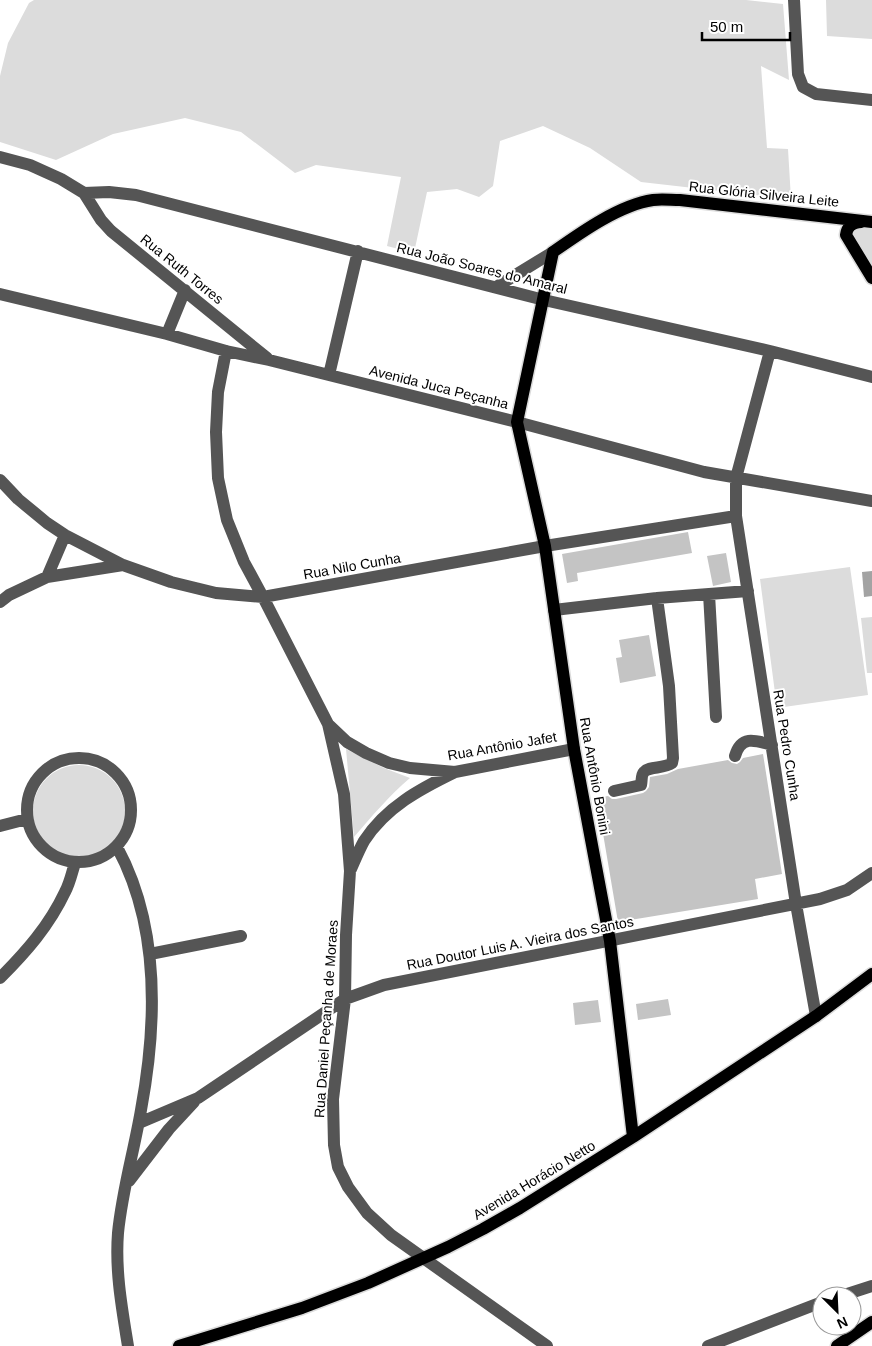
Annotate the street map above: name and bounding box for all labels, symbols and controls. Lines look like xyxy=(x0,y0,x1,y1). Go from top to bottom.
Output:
scale bar xyxy=(702,10,790,42)
text: 50 m xyxy=(710,18,743,35)
street label: Rua Glória Silveira Leite xyxy=(688,178,840,210)
street label: Rua Ruth Torres xyxy=(137,231,227,307)
street label: Rua João Soares do Amaral xyxy=(395,239,569,297)
street label: Avenida Juca Peçanha xyxy=(368,362,510,412)
street label: Rua Nilo Cunha xyxy=(302,550,402,582)
street label: Rua Pedro Cunha xyxy=(770,688,804,802)
street label: Rua Antônio Bonini xyxy=(577,716,613,836)
street label: Rua Antônio Jafet xyxy=(446,729,558,763)
street label: Rua Doutor Luis A. Vieira dos Santos xyxy=(405,913,635,973)
street label: Rua Daniel Peçanha de Moraes xyxy=(311,919,341,1119)
street label: Avenida Horácio Netto xyxy=(470,1137,598,1223)
north arrow xyxy=(812,1286,862,1336)
text: N xyxy=(834,1314,850,1332)

